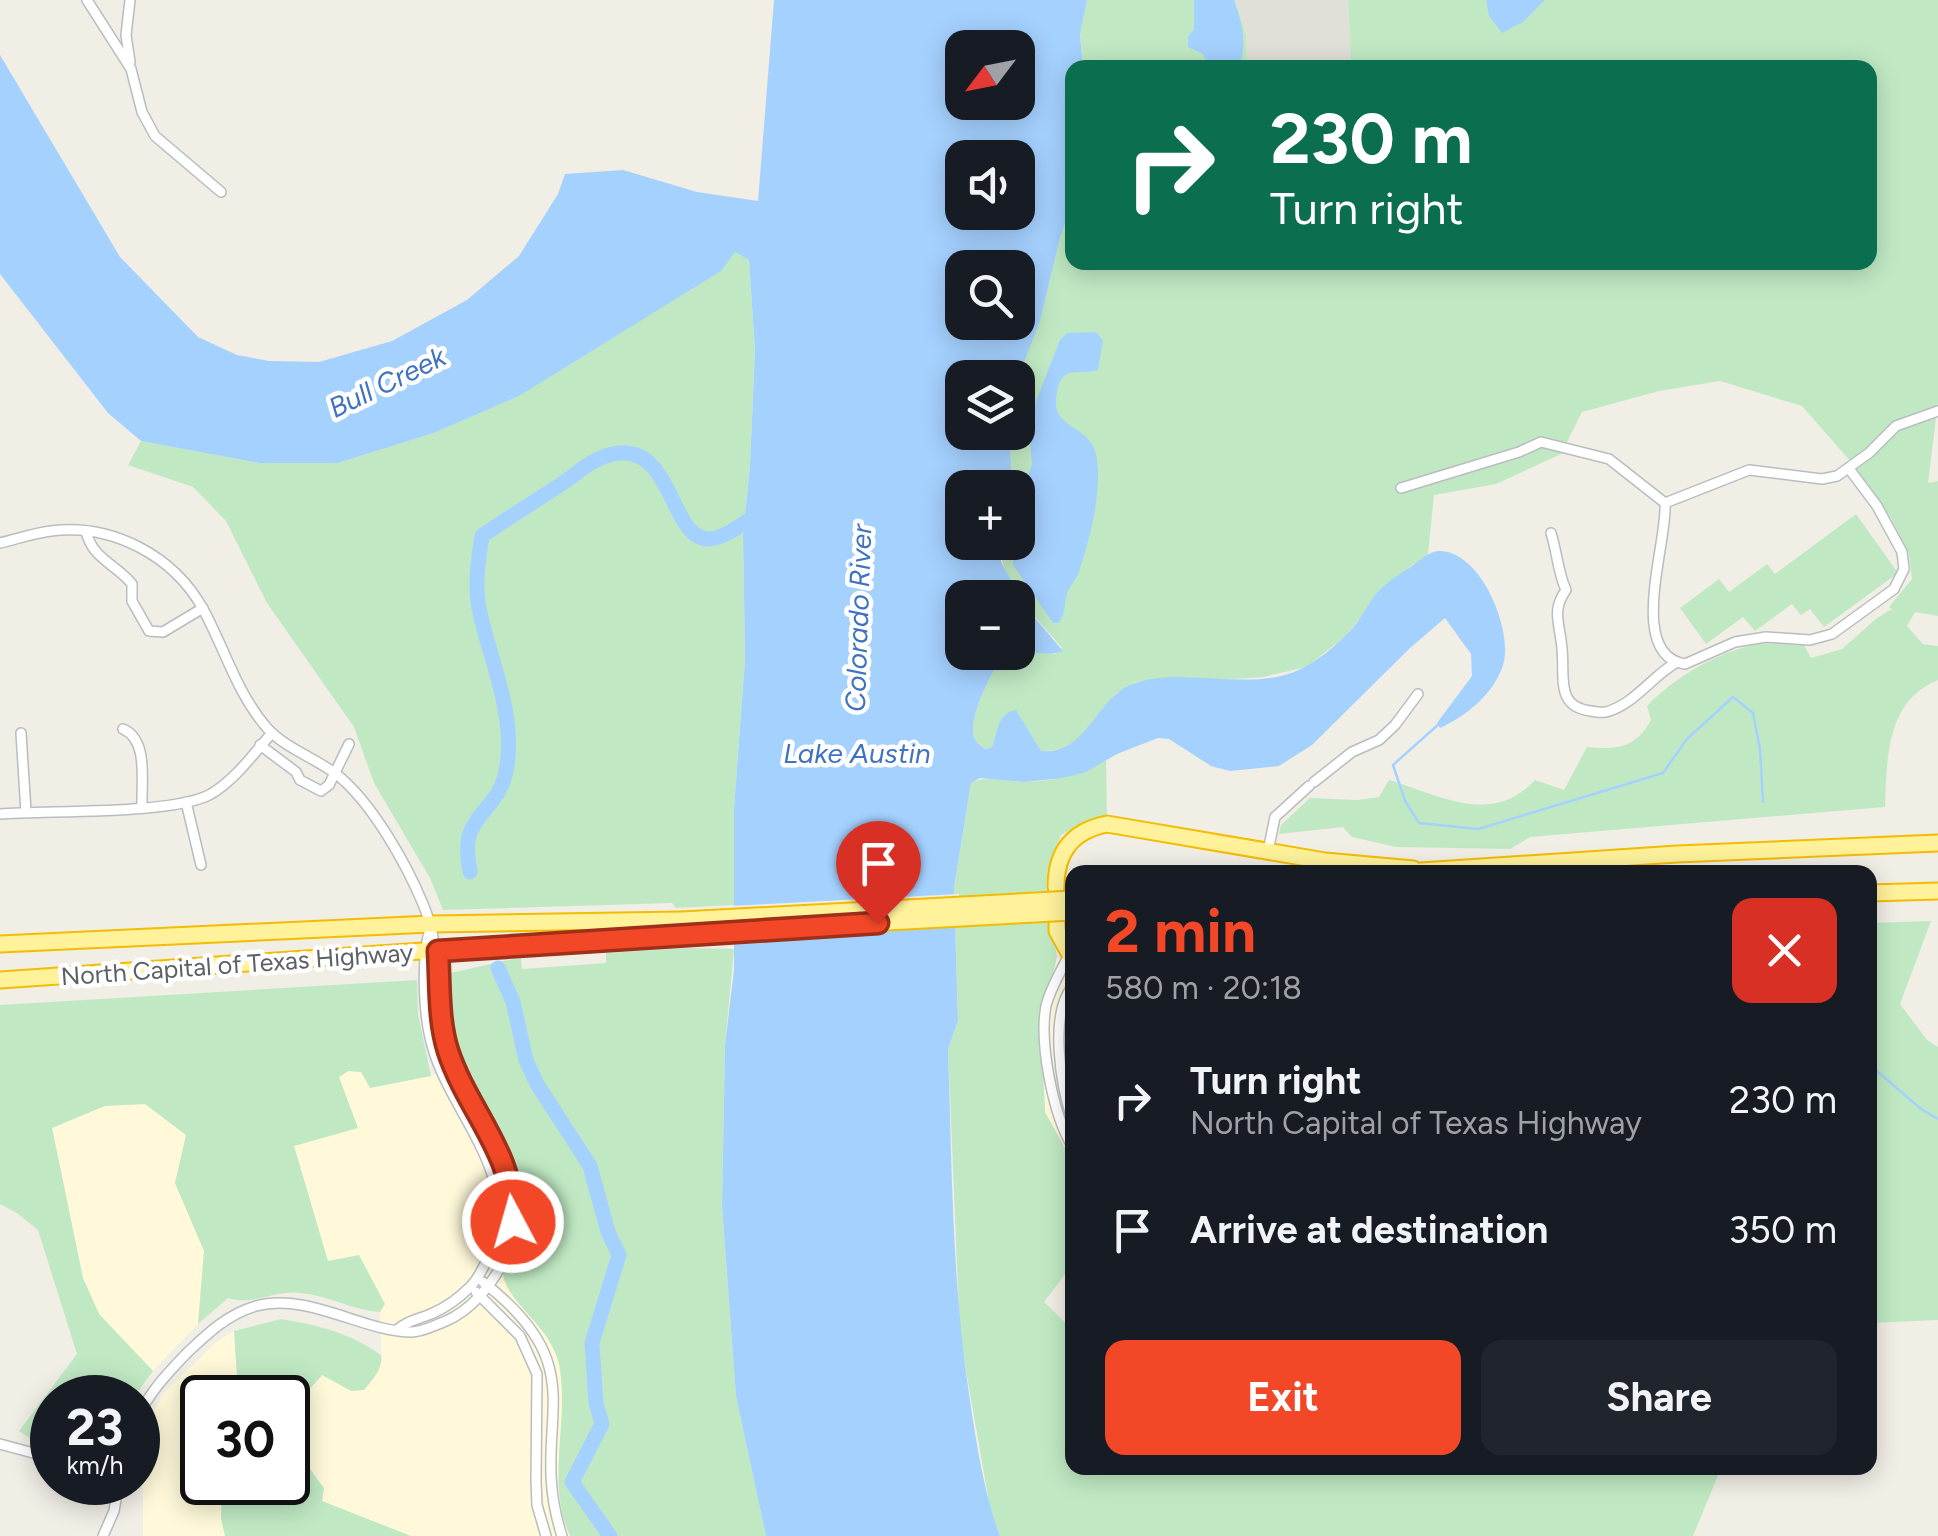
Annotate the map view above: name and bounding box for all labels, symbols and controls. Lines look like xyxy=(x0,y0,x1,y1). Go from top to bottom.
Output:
north arrow xyxy=(945,30,1035,120)
map controls xyxy=(945,30,1035,670)
text: 230 m xyxy=(1270,96,1473,181)
icon: right xyxy=(1105,100,1235,230)
button: sound xyxy=(945,140,1035,230)
text: Turn right xyxy=(1270,181,1463,235)
button: search xyxy=(945,250,1035,340)
water label: Bull Creek xyxy=(323,338,452,425)
button: layers xyxy=(945,360,1035,450)
button: + xyxy=(945,470,1035,560)
water label: Colorado River xyxy=(838,522,878,712)
button: − xyxy=(945,580,1035,670)
water label: Lake Austin xyxy=(783,736,931,770)
pin xyxy=(836,821,921,924)
icon: arrive xyxy=(851,836,906,891)
text: 2 min xyxy=(1105,895,1256,967)
button: close xyxy=(1732,898,1837,1003)
street label: North Capital of Texas Highway xyxy=(60,937,414,991)
text: 580 m · 20:18 xyxy=(1105,969,1302,1007)
text: Turn right xyxy=(1190,1058,1362,1104)
icon: right xyxy=(1105,1073,1160,1128)
text: 230 m xyxy=(1729,1077,1837,1123)
text: North Capital of Texas Highway xyxy=(1190,1104,1642,1142)
position arrow xyxy=(461,1170,565,1274)
icon: arrive xyxy=(1105,1203,1160,1258)
text: Arrive at destination xyxy=(1190,1207,1548,1253)
text: 350 m xyxy=(1728,1207,1837,1253)
button: Exit xyxy=(1105,1340,1461,1455)
button: Share xyxy=(1481,1340,1837,1455)
speed limit sign: 30 xyxy=(180,1375,310,1505)
text: 23 xyxy=(67,1397,123,1458)
text: km/h xyxy=(66,1450,124,1480)

